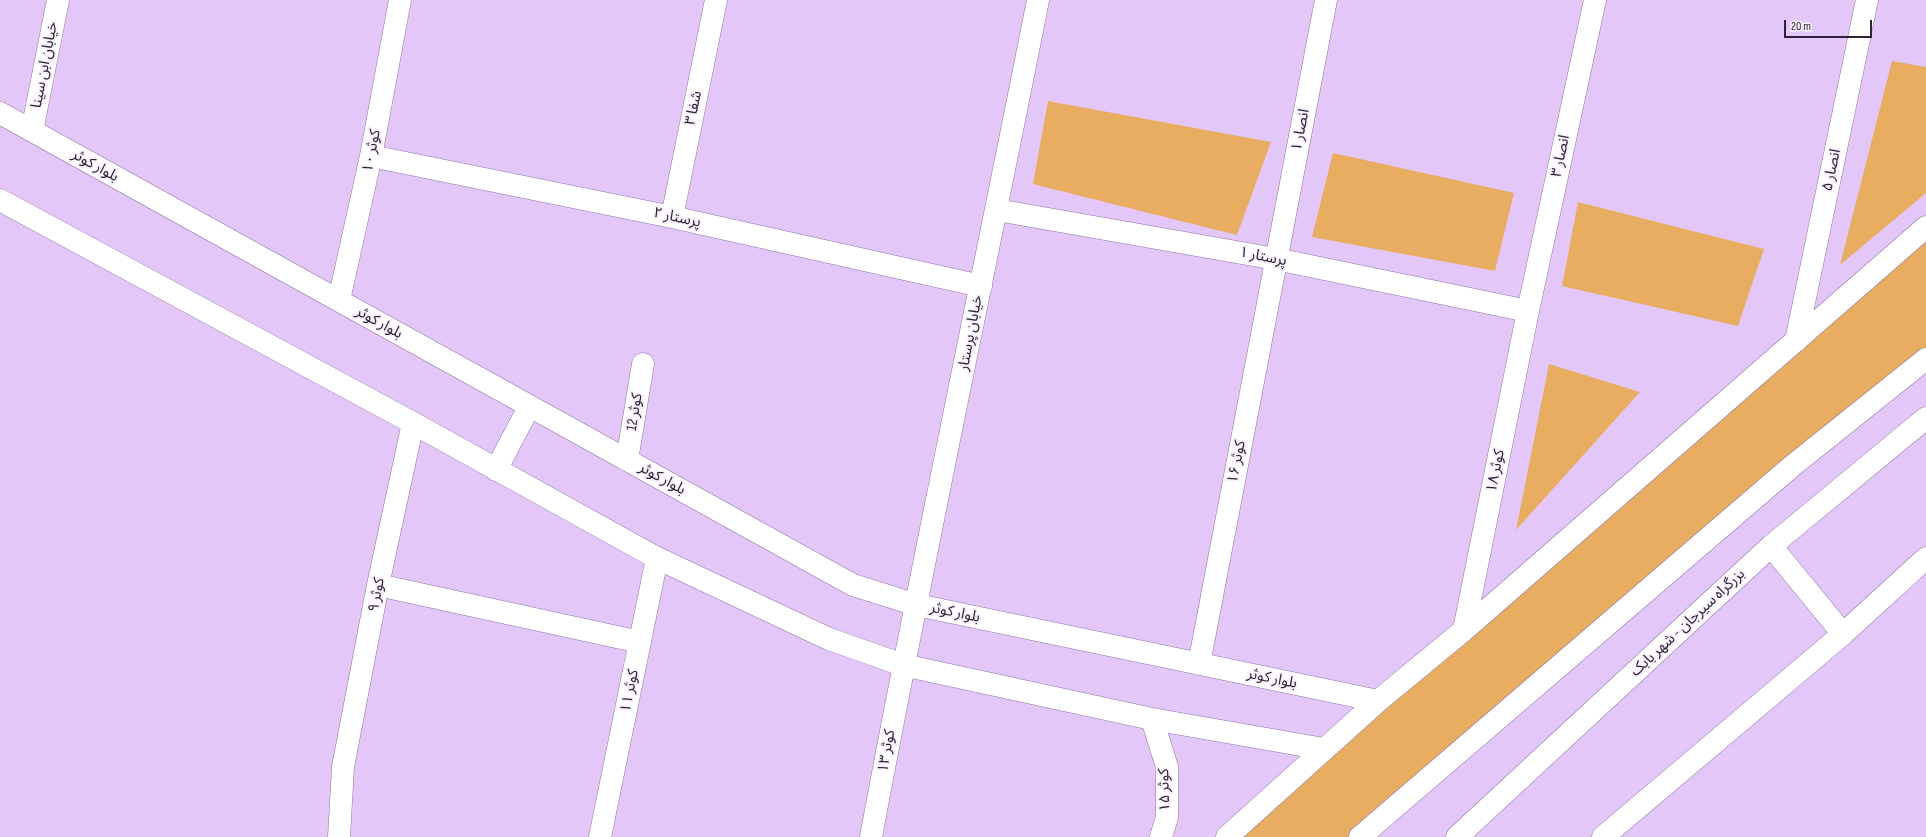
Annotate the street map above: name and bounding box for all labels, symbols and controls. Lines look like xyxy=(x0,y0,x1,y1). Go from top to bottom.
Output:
scale bar xyxy=(1786,12,1874,38)
text: 20 m xyxy=(1791,19,1811,34)
street label: خیابان ابن سینا xyxy=(28,20,62,110)
street label: شفا ۳ xyxy=(682,89,706,127)
street label: انصار ۱ xyxy=(1288,107,1314,153)
street label: کوثر ۱۰ xyxy=(359,128,385,174)
street label: انصار ۳ xyxy=(1548,133,1574,179)
street label: بلوار کوثر xyxy=(68,146,122,186)
street label: انصار ۵ xyxy=(1819,147,1845,193)
street label: پرستار ۲ xyxy=(652,204,702,232)
street label: پرستار ۱ xyxy=(1238,244,1288,270)
street label: خیابان پرستار xyxy=(955,293,987,373)
street label: بلوار کوثر xyxy=(352,303,406,343)
street label: کوثر 12 xyxy=(623,392,647,432)
street label: کوثر ۱۶ xyxy=(1224,439,1250,485)
street label: کوثر ۱۸ xyxy=(1483,448,1509,494)
street label: بلوار کوثر xyxy=(635,459,689,499)
street label: بزرگراه سیرجان - شهر بابک xyxy=(1627,565,1749,681)
street label: کوثر ۹ xyxy=(365,576,389,614)
street label: بلوار کوثر xyxy=(928,599,982,627)
street label: بلوار کوثر xyxy=(1245,665,1299,693)
street label: کوثر ۱۱ xyxy=(617,668,643,714)
street label: کوثر ۱۳ xyxy=(874,728,900,774)
street label: کوثر ۱۵ xyxy=(1155,768,1175,812)

